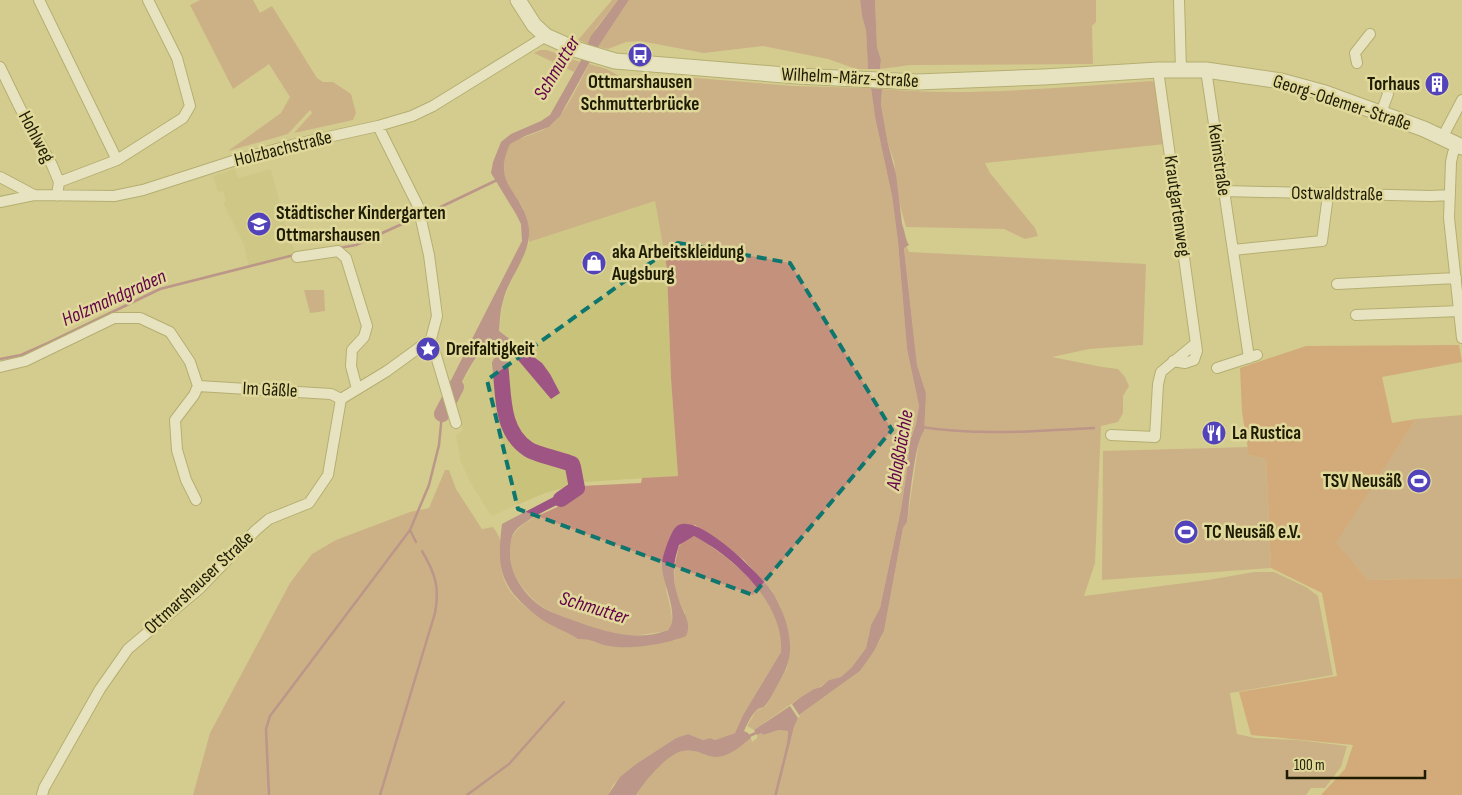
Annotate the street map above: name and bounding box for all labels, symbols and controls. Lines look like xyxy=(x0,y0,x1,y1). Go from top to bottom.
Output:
water label: Schmutter xyxy=(529,30,586,104)
bus stop icon: Ottmarshausen Schmutterbrücke xyxy=(627,42,653,68)
street label: Wilhelm-März-Straße xyxy=(781,63,919,93)
street label: Georg-Odemer-Straße xyxy=(1270,70,1414,136)
place label: Ottmarshausen Schmutterbrücke xyxy=(581,71,699,116)
building icon: Torhaus xyxy=(1424,71,1450,97)
place label: Torhaus xyxy=(1367,73,1420,96)
street label: Hohlweg xyxy=(13,107,59,167)
street label: Keimstraße xyxy=(1203,123,1235,197)
street label: Holzbachstraße xyxy=(232,126,334,172)
street label: Krautgartenweg xyxy=(1158,154,1196,259)
street label: Ostwaldstraße xyxy=(1291,182,1383,206)
place label: Städtischer Kindergarten Ottmarshausen xyxy=(276,202,446,247)
school or university icon: Städtischer Kindergarten Ottmarshausen xyxy=(246,211,272,237)
place label: aka Arbeitskleidung Augsburg xyxy=(611,241,744,286)
shop icon: aka Arbeitskleidung Augsburg xyxy=(581,250,607,276)
water label: Holzmahdgraben xyxy=(58,264,170,332)
place icon: Dreifaltigkeit xyxy=(415,336,441,362)
place label: Dreifaltigkeit xyxy=(446,338,535,361)
street label: Im Gäßle xyxy=(242,377,298,403)
water label: Ablaßbächle xyxy=(881,408,919,493)
restaurant icon: La Rustica xyxy=(1201,420,1227,446)
place label: La Rustica xyxy=(1232,422,1301,445)
sports icon: TSV Neusäß xyxy=(1406,468,1432,494)
place label: TSV Neusäß xyxy=(1323,470,1402,493)
sports icon: TC Neusäß e.V. xyxy=(1173,519,1199,545)
place label: TC Neusäß e.V. xyxy=(1204,521,1301,544)
street label: Ottmarshauser Straße xyxy=(140,527,258,639)
water label: Schmutter xyxy=(557,586,633,630)
scale bar xyxy=(1287,748,1424,780)
text: 100 m xyxy=(1294,756,1325,775)

